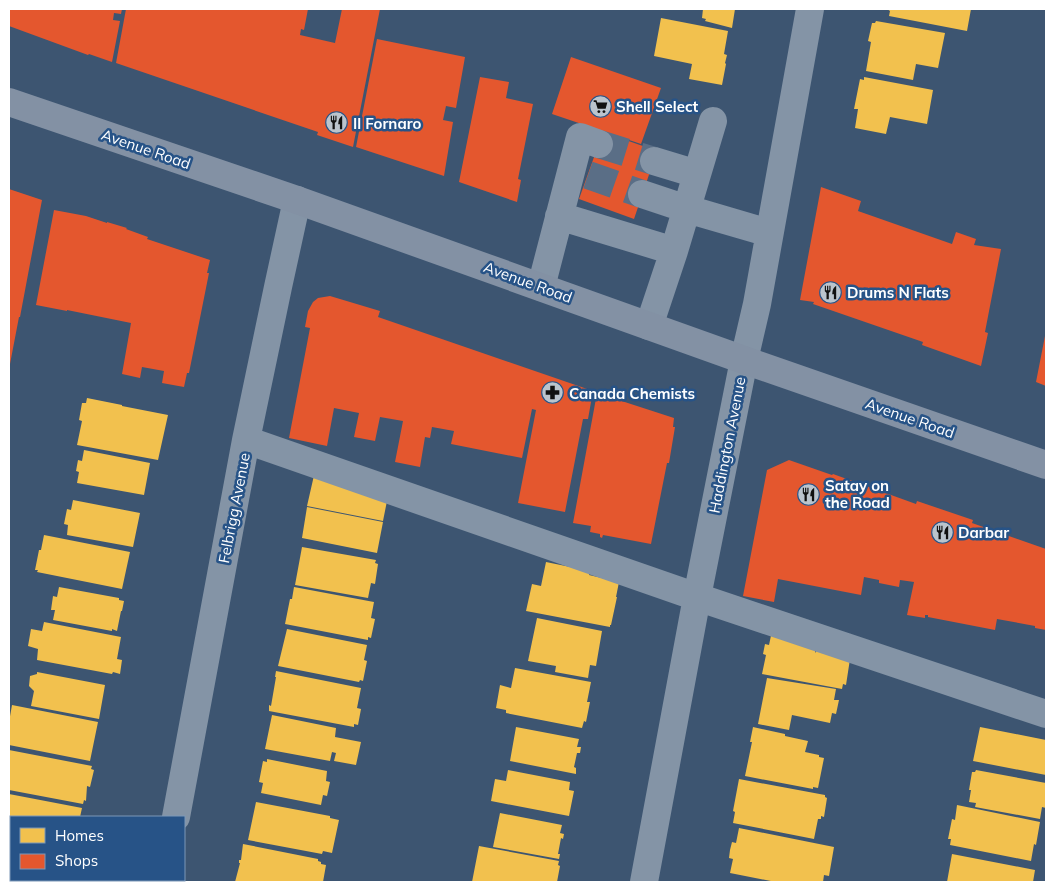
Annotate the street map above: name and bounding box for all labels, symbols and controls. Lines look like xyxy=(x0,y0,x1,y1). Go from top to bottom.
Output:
supermarket icon: Shell Select xyxy=(588,94,612,118)
place label: Shell Select xyxy=(616,97,699,116)
restaurant icon: Il Fornaro xyxy=(325,111,349,135)
place label: Il Fornaro xyxy=(353,114,421,133)
street label: Avenue Road xyxy=(99,125,193,173)
street label: Avenue Road xyxy=(481,257,575,307)
restaurant icon: Drums N Flats xyxy=(819,280,843,304)
place label: Drums N Flats xyxy=(847,283,949,302)
street label: Haddington Avenue xyxy=(704,375,750,515)
pharmacy icon: Canada Chemists xyxy=(541,381,565,405)
place label: Canada Chemists xyxy=(569,384,695,403)
street label: Avenue Road xyxy=(863,394,957,442)
street label: Felbrigg Avenue xyxy=(214,451,254,565)
place label: Satay on the Road xyxy=(825,476,890,512)
restaurant icon: Satay on the Road xyxy=(797,482,821,506)
restaurant icon: Darbar xyxy=(930,520,954,544)
place label: Darbar xyxy=(958,523,1009,542)
legend xyxy=(10,816,185,881)
text: Homes xyxy=(55,826,104,845)
text: Shops xyxy=(55,851,98,870)

